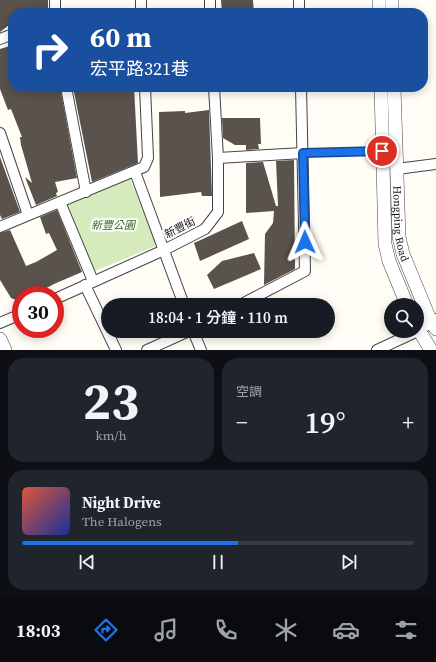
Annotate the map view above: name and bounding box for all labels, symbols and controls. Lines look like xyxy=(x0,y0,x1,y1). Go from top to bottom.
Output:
text: 60 m xyxy=(90,18,152,56)
icon: right xyxy=(24,24,76,76)
text: 宏平路321巷 xyxy=(90,56,189,81)
pin xyxy=(365,134,399,168)
icon: arrive xyxy=(371,140,393,162)
street label: Hongping Road xyxy=(390,185,413,265)
street label: 新豐街 xyxy=(162,214,198,242)
park label: 新豐公園 xyxy=(91,218,137,233)
position arrow xyxy=(284,221,326,263)
speed limit sign: 30 xyxy=(12,286,64,338)
map controls xyxy=(384,298,424,338)
button: search xyxy=(384,298,424,338)
text: 18:04 · 1 分鐘 · 110 m xyxy=(148,307,288,328)
text: 23 xyxy=(83,365,139,436)
text: 空調 xyxy=(236,383,262,400)
text: 19° xyxy=(304,402,346,443)
text: − xyxy=(236,407,248,437)
text: + xyxy=(402,407,414,437)
text: km/h xyxy=(96,427,126,444)
text: Night Drive xyxy=(82,492,161,513)
text: The Halogens xyxy=(82,513,162,530)
icon: previous xyxy=(76,551,98,573)
icon: pause xyxy=(207,551,229,573)
icon: next xyxy=(338,551,360,573)
icon: directions xyxy=(92,616,120,644)
icon: music xyxy=(152,616,180,644)
icon: phone xyxy=(212,616,240,644)
icon: climate xyxy=(272,616,300,644)
icon: car xyxy=(332,616,360,644)
icon: filters xyxy=(392,616,420,644)
text: 18:03 xyxy=(16,618,60,643)

